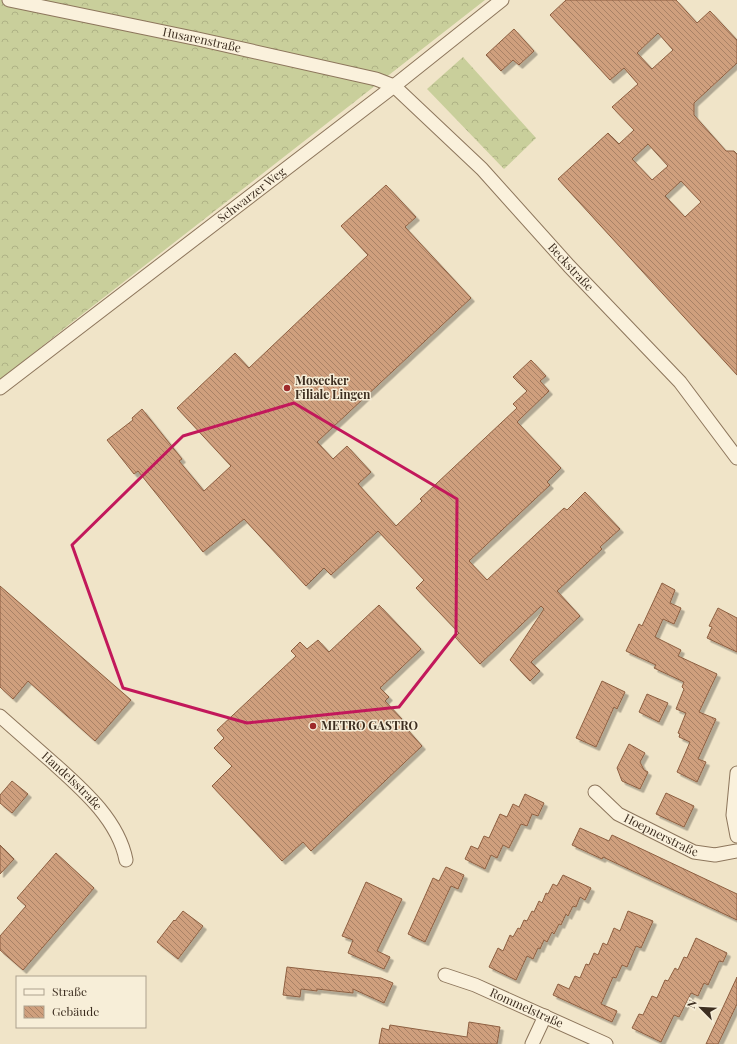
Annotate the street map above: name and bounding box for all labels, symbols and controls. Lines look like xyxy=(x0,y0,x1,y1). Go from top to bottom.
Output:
street label: Husarenstraße xyxy=(161,23,243,55)
street label: Schwarzer Weg xyxy=(214,163,289,226)
street label: Beckstraße xyxy=(545,239,598,294)
place label: Mosecker Filiale Lingen xyxy=(295,372,371,402)
marker: Mosecker Filiale Lingen xyxy=(282,383,292,393)
place label: METRO GASTRO xyxy=(321,717,418,733)
marker: METRO GASTRO xyxy=(308,721,318,731)
street label: Handelsstraße xyxy=(39,748,106,813)
street label: Hoepnerstraße xyxy=(622,809,699,859)
legend xyxy=(16,976,146,1028)
text: Straße xyxy=(52,983,87,999)
street label: Rommelstraße xyxy=(487,984,566,1031)
north arrow xyxy=(681,988,721,1028)
text: N xyxy=(683,997,700,1010)
text: Gebäude xyxy=(52,1003,99,1019)

